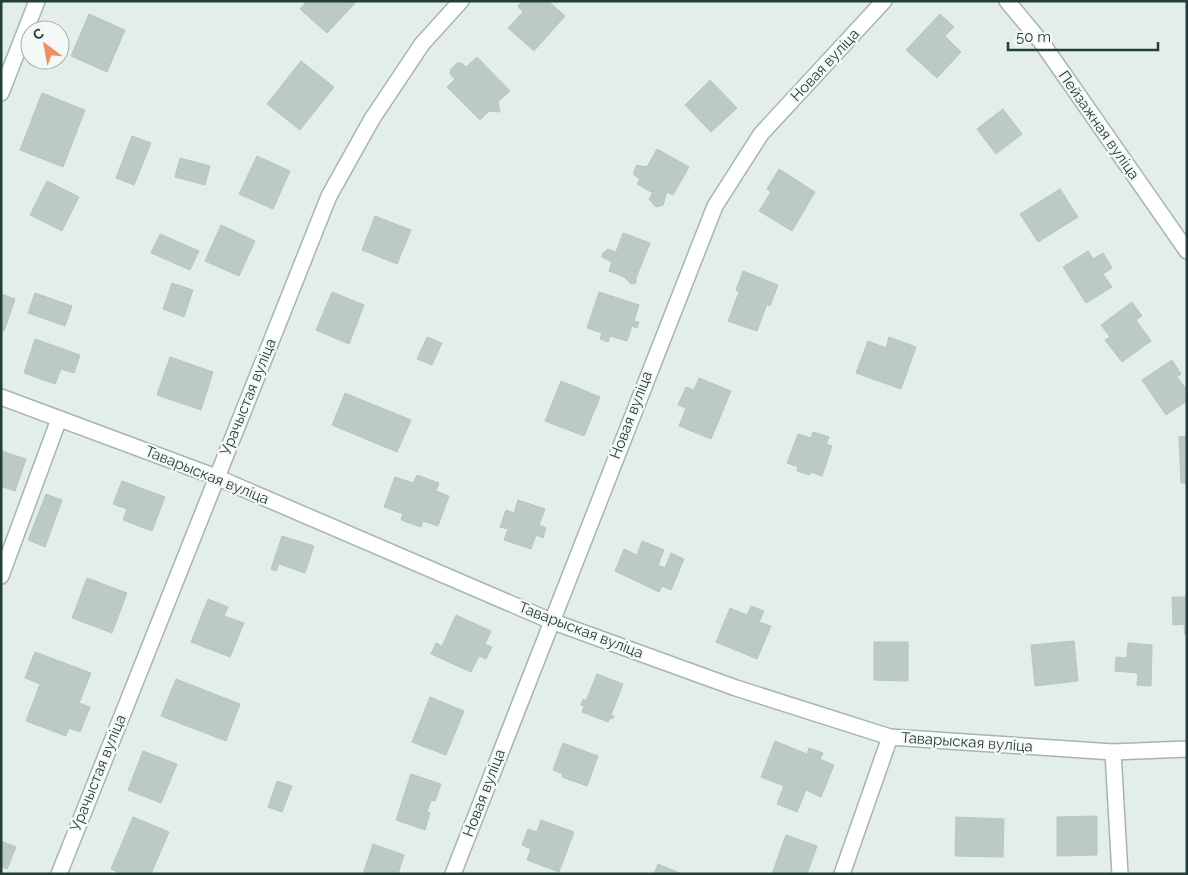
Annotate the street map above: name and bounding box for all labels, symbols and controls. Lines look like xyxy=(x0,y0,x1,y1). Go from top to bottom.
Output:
north arrow xyxy=(20,20,70,70)
scale bar xyxy=(1008,20,1158,52)
text: С xyxy=(30,24,47,43)
street label: Новая вуліца xyxy=(787,25,863,105)
text: 50 m xyxy=(1016,28,1051,46)
street label: Пейзажная вуліца xyxy=(1055,67,1143,183)
street label: Урачыстая вуліца xyxy=(216,336,280,458)
street label: Новая вуліца xyxy=(606,369,656,461)
street label: Таварыская вуліца xyxy=(142,442,272,508)
street label: Таварыская вуліца xyxy=(516,598,646,662)
street label: Урачыстая вуліца xyxy=(66,712,130,834)
street label: Таварыская вуліца xyxy=(901,728,1033,756)
street label: Новая вуліца xyxy=(459,747,509,839)

